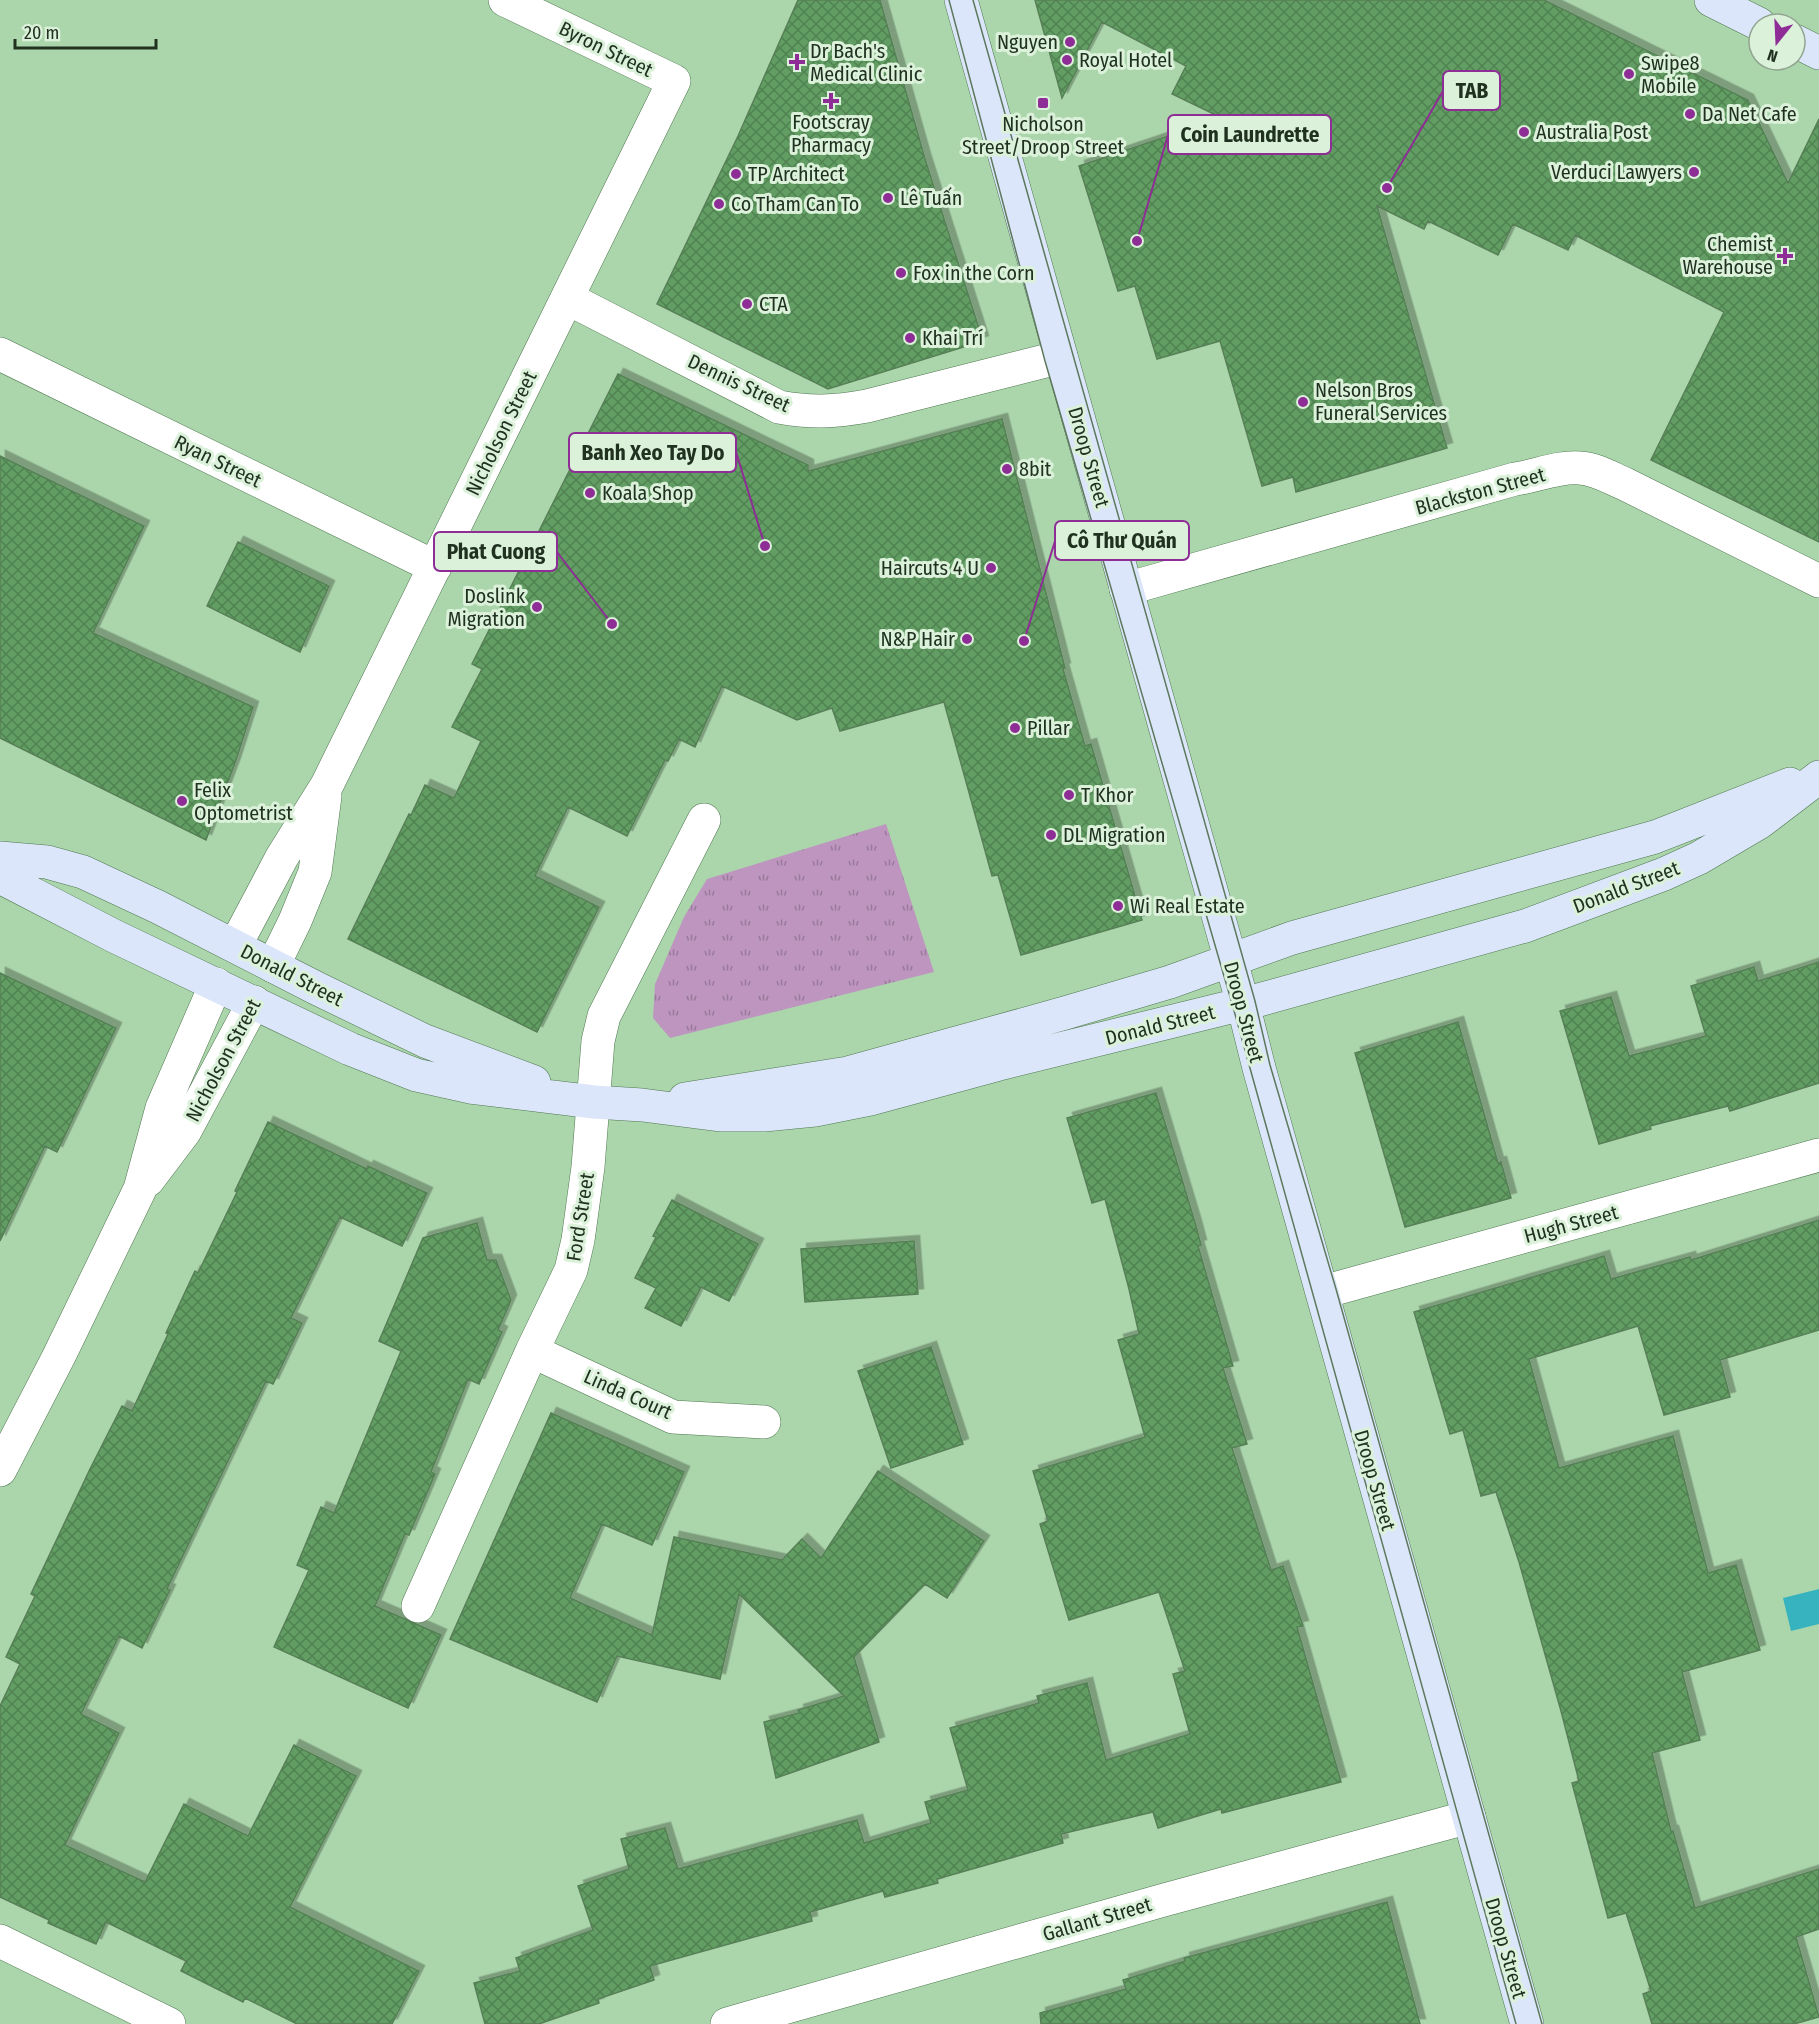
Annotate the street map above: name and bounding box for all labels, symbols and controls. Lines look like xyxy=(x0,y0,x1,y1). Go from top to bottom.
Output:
scale bar xyxy=(15,12,156,50)
north arrow xyxy=(1747,12,1807,72)
street label: Byron Street xyxy=(555,16,657,82)
text: 20 m xyxy=(24,22,59,44)
place label: Nguyen xyxy=(997,30,1058,54)
marker: Nguyen xyxy=(1063,35,1077,49)
place label: Dr Bach's Medical Clinic xyxy=(810,39,923,86)
text: N xyxy=(1765,45,1780,66)
place label: Royal Hotel xyxy=(1079,48,1172,72)
place label: Swipe8 Mobile xyxy=(1641,51,1700,98)
marker: Dr Bach's Medical Clinic xyxy=(788,53,806,71)
marker: Royal Hotel xyxy=(1060,53,1074,67)
marker: Swipe8 Mobile xyxy=(1622,67,1636,81)
callout: TAB xyxy=(1443,71,1500,110)
text: TAB xyxy=(1456,78,1488,104)
marker: Footscray Pharmacy xyxy=(824,94,838,108)
marker: Nicholson Street/Droop Street xyxy=(1036,96,1050,110)
place label: Da Net Cafe xyxy=(1702,102,1797,126)
marker: Da Net Cafe xyxy=(1683,107,1697,121)
place label: Footscray Pharmacy xyxy=(791,110,871,157)
place label: Nicholson Street/Droop Street xyxy=(962,112,1125,159)
callout: Coin Laundrette xyxy=(1168,115,1331,154)
place label: Australia Post xyxy=(1536,120,1649,144)
text: Coin Laundrette xyxy=(1181,122,1320,148)
marker: Australia Post xyxy=(1517,125,1531,139)
place label: Verduci Lawyers xyxy=(1551,160,1682,184)
place label: TP Architect xyxy=(748,162,845,186)
marker: Verduci Lawyers xyxy=(1687,165,1701,179)
marker: TP Architect xyxy=(729,167,743,181)
place label: Lê Tuấn xyxy=(900,186,962,210)
marker: Lê Tuấn xyxy=(881,191,895,205)
place label: Co Tham Can To xyxy=(731,192,859,216)
marker: Co Tham Can To xyxy=(712,197,726,211)
place label: Chemist Warehouse xyxy=(1683,232,1773,279)
marker: Chemist Warehouse xyxy=(1778,249,1792,263)
place label: Fox in the Corn xyxy=(913,261,1035,285)
marker: Fox in the Corn xyxy=(894,266,908,280)
place label: CTA xyxy=(759,292,788,316)
marker: CTA xyxy=(740,297,754,311)
place label: Khai Trí xyxy=(922,326,983,350)
marker: Khai Trí xyxy=(903,331,917,345)
street label: Dennis Street xyxy=(684,349,794,417)
street label: Nicholson Street xyxy=(461,366,542,499)
place label: Nelson Bros Funeral Services xyxy=(1315,378,1447,425)
marker: Nelson Bros Funeral Services xyxy=(1296,395,1310,409)
street label: Droop Street xyxy=(1063,404,1115,511)
street label: Ryan Street xyxy=(171,430,266,493)
callout: Banh Xeo Tay Do xyxy=(569,433,736,472)
text: Banh Xeo Tay Do xyxy=(582,440,724,466)
place label: 8bit xyxy=(1019,457,1052,481)
marker: 8bit xyxy=(1000,462,1014,476)
street label: Blackston Street xyxy=(1412,462,1548,520)
place label: Koala Shop xyxy=(602,481,694,505)
marker: Koala Shop xyxy=(583,486,597,500)
callout: Cô Thư Quán xyxy=(1055,521,1189,560)
text: Cô Thư Quán xyxy=(1067,528,1177,554)
callout: Phat Cuong xyxy=(434,532,557,571)
text: Phat Cuong xyxy=(447,539,546,565)
place label: Haircuts 4 U xyxy=(881,556,979,580)
marker: Haircuts 4 U xyxy=(984,561,998,575)
place label: Doslink Migration xyxy=(448,584,526,631)
marker: Doslink Migration xyxy=(530,600,544,614)
place label: N&P Hair xyxy=(880,627,955,651)
marker: N&P Hair xyxy=(960,632,974,646)
place label: Pillar xyxy=(1027,716,1070,740)
marker: Pillar xyxy=(1008,721,1022,735)
place label: Felix Optometrist xyxy=(194,778,293,825)
place label: T Khor xyxy=(1081,783,1134,807)
marker: T Khor xyxy=(1062,788,1076,802)
marker: Felix Optometrist xyxy=(175,794,189,808)
place label: DL Migration xyxy=(1063,823,1166,847)
marker: DL Migration xyxy=(1044,828,1058,842)
street label: Donald Street xyxy=(1569,856,1683,918)
place label: Wi Real Estate xyxy=(1130,894,1245,918)
marker: Wi Real Estate xyxy=(1111,899,1125,913)
street label: Donald Street xyxy=(237,939,348,1011)
street label: Droop Street xyxy=(1219,959,1269,1066)
street label: Nicholson Street xyxy=(181,994,266,1125)
street label: Donald Street xyxy=(1103,1000,1218,1050)
street label: Ford Street xyxy=(561,1170,599,1263)
street label: Hugh Street xyxy=(1521,1200,1621,1248)
street label: Linda Court xyxy=(580,1364,676,1424)
street label: Droop Street xyxy=(1349,1427,1401,1534)
street label: Gallant Street xyxy=(1040,1892,1155,1946)
street label: Droop Street xyxy=(1480,1895,1532,2002)

